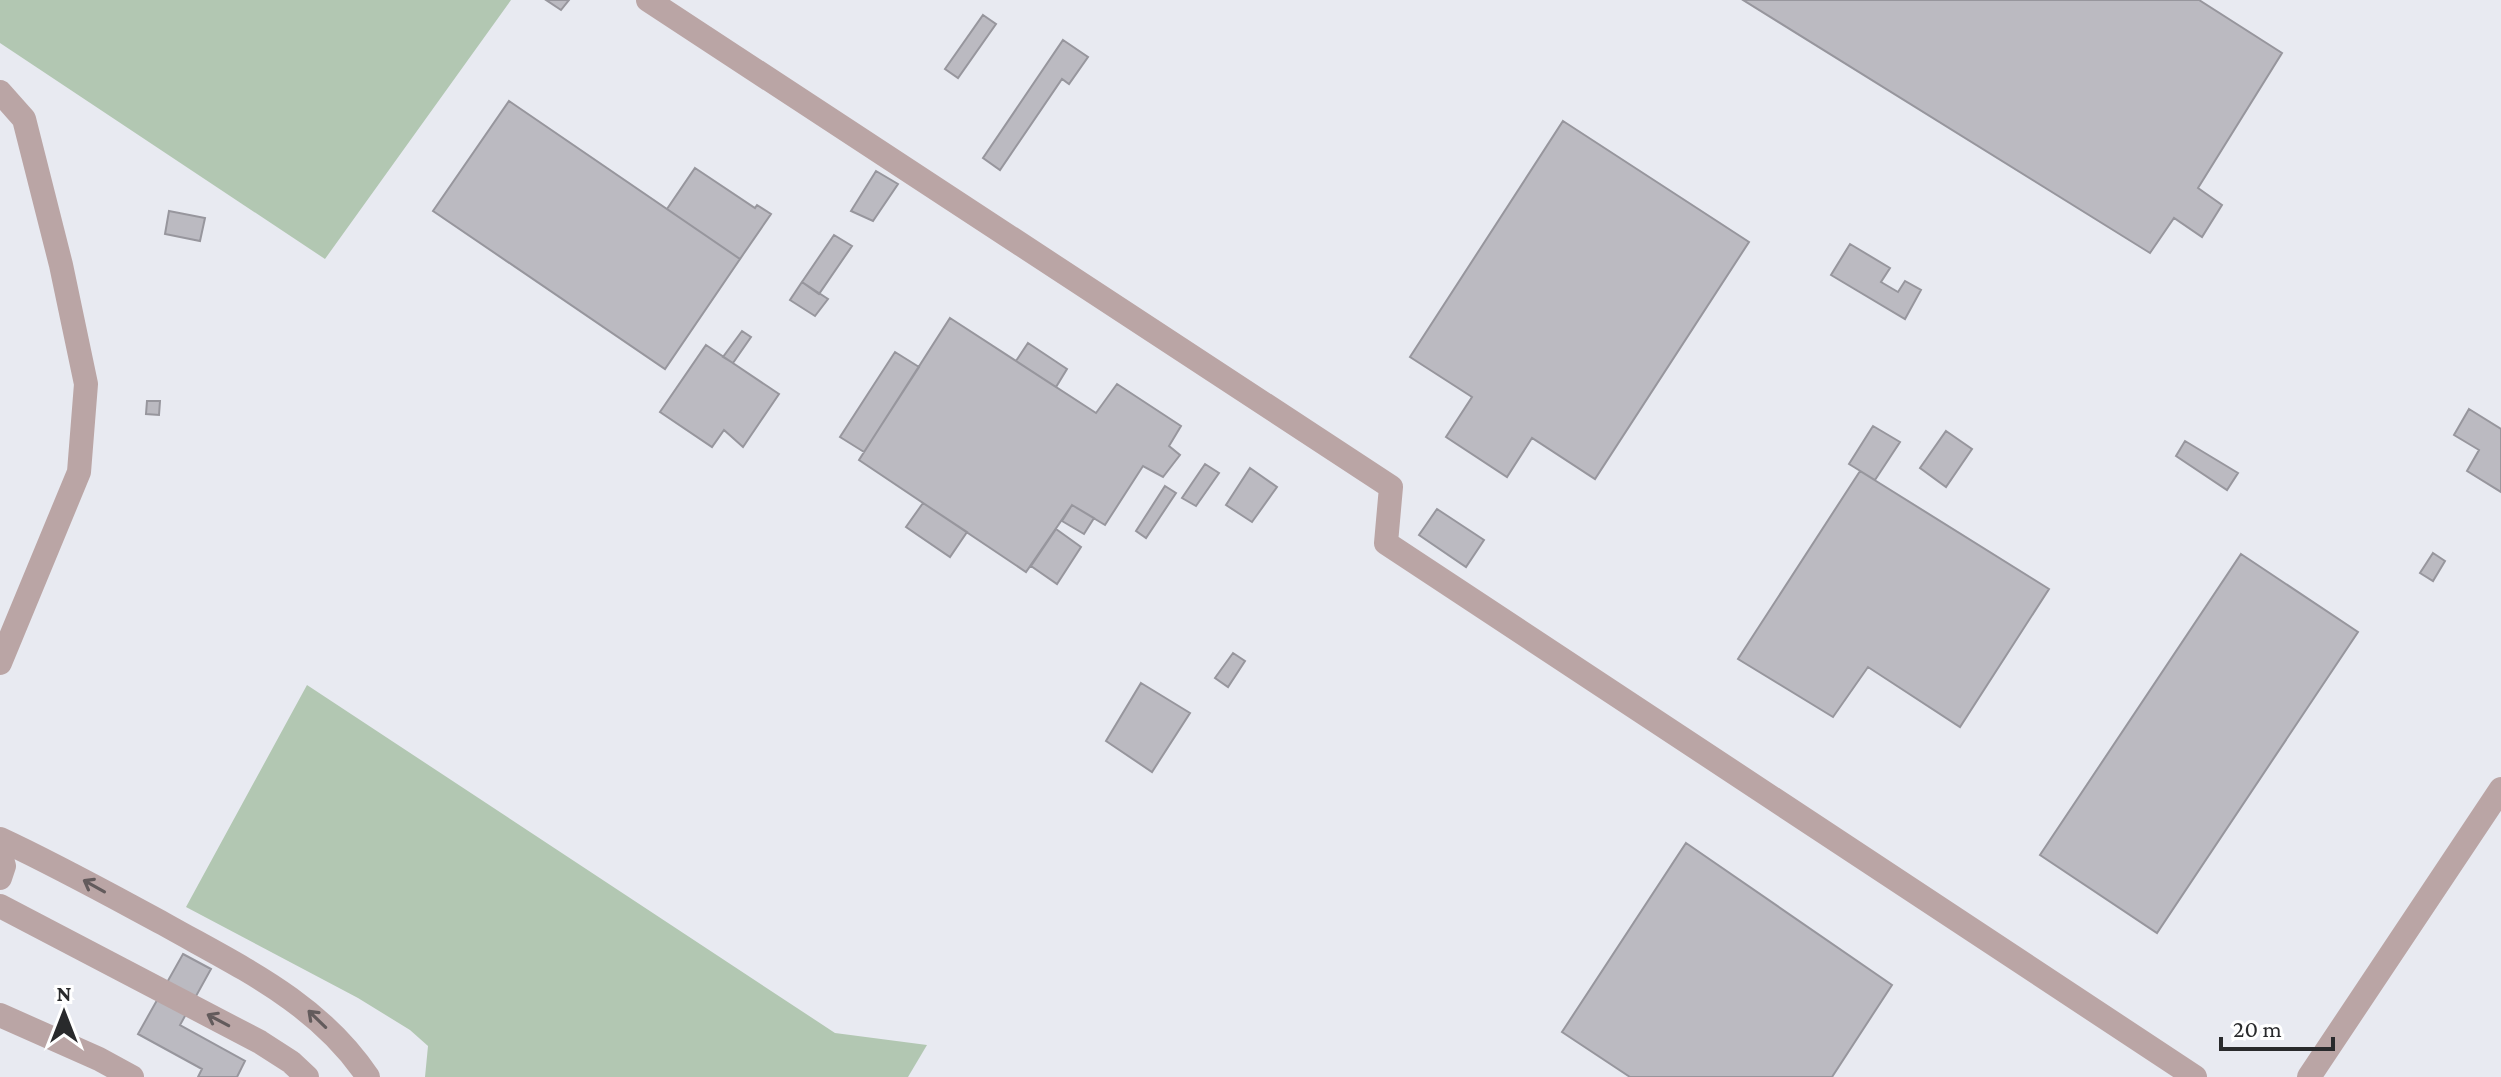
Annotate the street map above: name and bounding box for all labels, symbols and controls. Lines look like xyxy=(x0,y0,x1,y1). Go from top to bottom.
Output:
one-way arrow xyxy=(83,878,106,894)
north arrow xyxy=(24,973,104,1053)
text: N xyxy=(57,981,72,1006)
scale bar xyxy=(2221,1001,2333,1051)
one-way arrow xyxy=(307,1009,327,1028)
one-way arrow xyxy=(207,1012,231,1028)
text: 20 m xyxy=(2233,1015,2282,1042)

